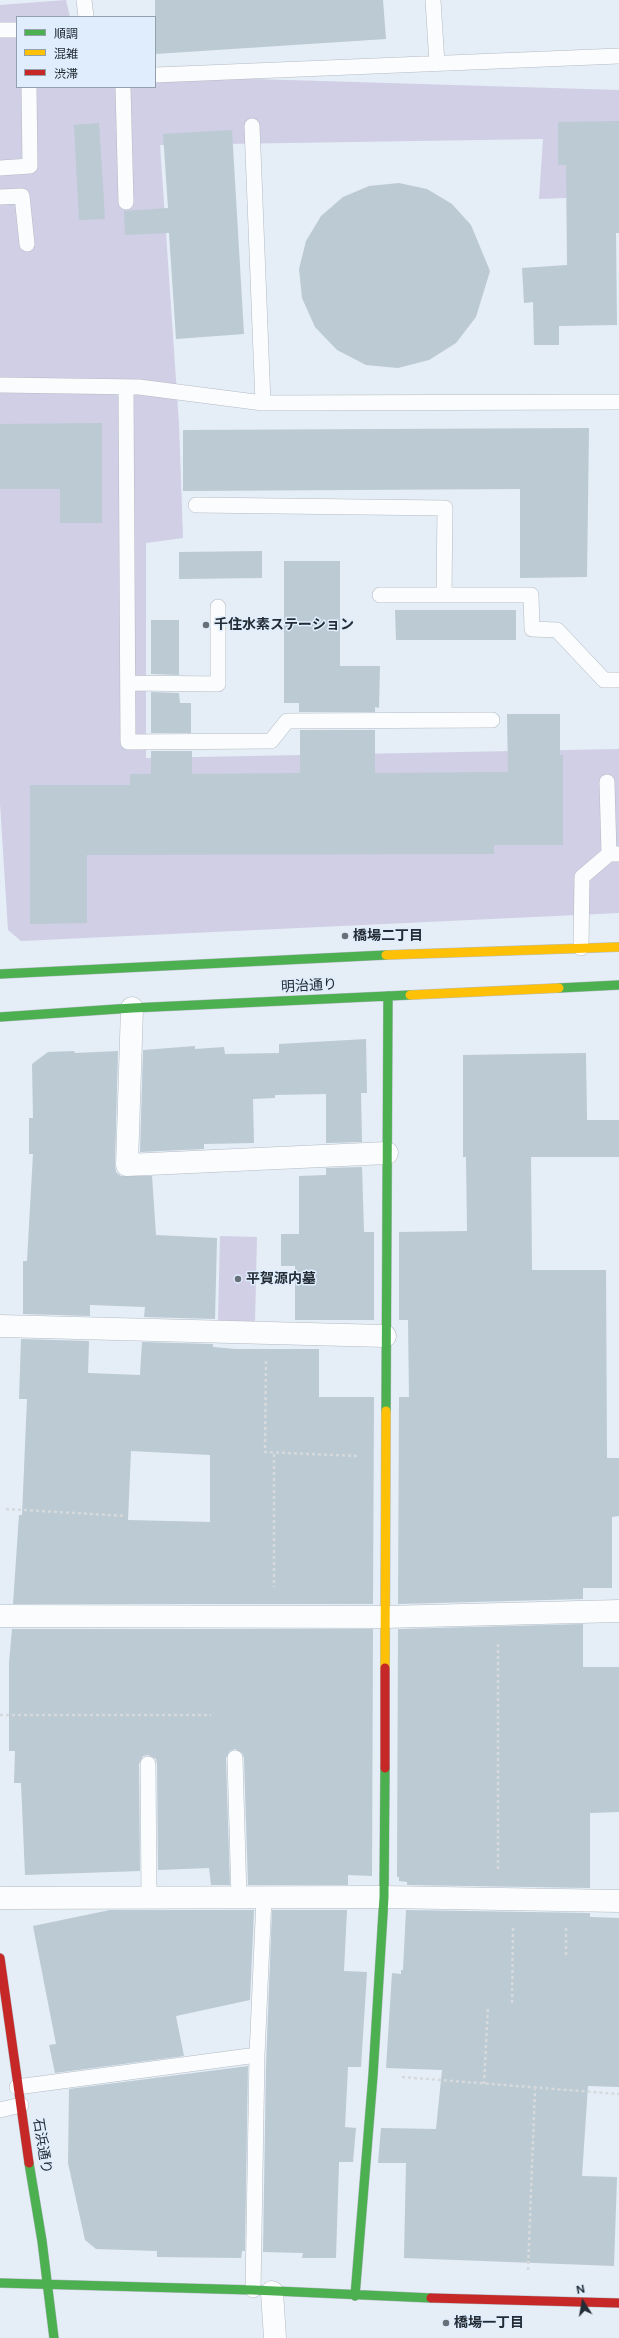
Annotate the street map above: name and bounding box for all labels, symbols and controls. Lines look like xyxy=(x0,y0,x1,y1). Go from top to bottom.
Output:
legend xyxy=(16,16,156,88)
text: 順調 xyxy=(54,27,78,41)
text: 混雑 xyxy=(54,47,78,61)
text: 渋滞 xyxy=(54,67,78,81)
place label: 千住水素ステーション xyxy=(214,617,354,633)
marker: 千住水素ステーション xyxy=(201,620,211,630)
place label: 橋場二丁目 xyxy=(353,928,423,944)
marker: 橋場二丁目 xyxy=(340,931,350,941)
street label: 明治通り xyxy=(281,976,337,996)
place label: 平賀源内墓 xyxy=(246,1271,316,1287)
marker: 平賀源内墓 xyxy=(233,1274,243,1284)
street label: 石浜通り xyxy=(29,2117,55,2175)
north arrow xyxy=(563,2282,603,2322)
text: N xyxy=(575,2283,586,2297)
place label: 橋場一丁目 xyxy=(454,2315,524,2331)
marker: 橋場一丁目 xyxy=(441,2318,451,2328)

